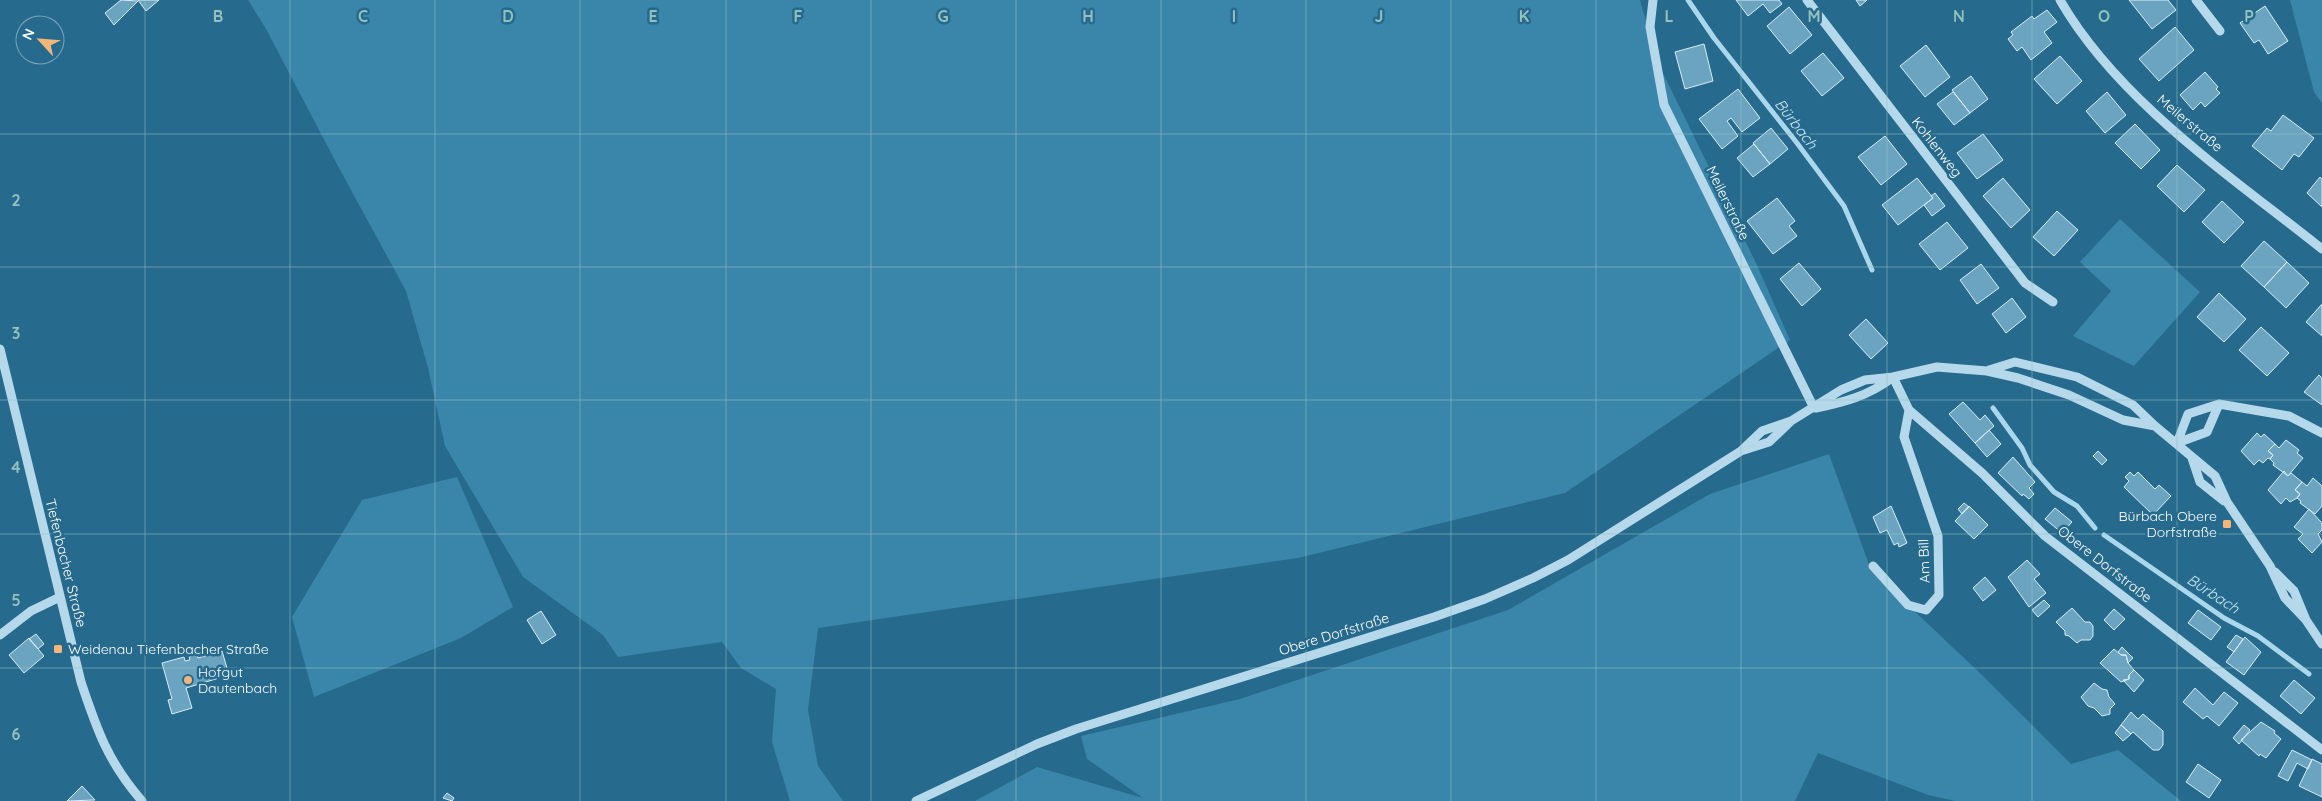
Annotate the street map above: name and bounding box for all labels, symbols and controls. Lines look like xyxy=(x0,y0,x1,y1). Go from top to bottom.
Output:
text: B xyxy=(213,6,223,26)
text: C xyxy=(358,6,368,26)
text: D xyxy=(502,6,514,26)
text: E xyxy=(648,6,658,26)
text: F xyxy=(794,6,803,26)
text: G xyxy=(937,6,949,26)
text: H xyxy=(1082,6,1094,26)
text: I xyxy=(1232,6,1236,26)
text: J xyxy=(1375,6,1383,26)
text: K xyxy=(1519,6,1529,26)
text: L xyxy=(1665,6,1674,26)
text: M xyxy=(1807,6,1821,26)
text: N xyxy=(1953,6,1965,26)
text: O xyxy=(2098,6,2110,26)
text: P xyxy=(2244,6,2254,26)
north arrow xyxy=(15,15,65,65)
text: N xyxy=(18,26,39,43)
street label: Meilerstraße xyxy=(2153,90,2227,156)
water label: Bürbach xyxy=(1771,95,1822,153)
street label: Kohlenweg xyxy=(1908,113,1966,181)
street label: Meilerstraße xyxy=(1702,163,1754,243)
text: 2 xyxy=(11,190,21,210)
text: 3 xyxy=(12,323,20,343)
text: 4 xyxy=(11,457,21,477)
street label: Tiefenbacher Straße xyxy=(41,497,91,629)
place label: Bürbach Obere Dorfstraße xyxy=(2118,507,2217,541)
marker: Bürbach Obere Dorfstraße xyxy=(2221,518,2233,530)
street label: Obere Dorfstraße xyxy=(2054,522,2156,606)
street label: Am Bill xyxy=(1914,539,1934,583)
water label: Bürbach xyxy=(2184,570,2243,618)
text: 5 xyxy=(11,590,21,610)
street label: Obere Dorfstraße xyxy=(1277,609,1391,659)
place label: Weidenau Tiefenbacher Straße xyxy=(68,640,269,658)
marker: Weidenau Tiefenbacher Straße xyxy=(52,643,64,655)
place label: Hofgut Dautenbach xyxy=(198,663,277,697)
marker: Hofgut Dautenbach xyxy=(182,674,194,686)
text: 6 xyxy=(12,724,21,744)

